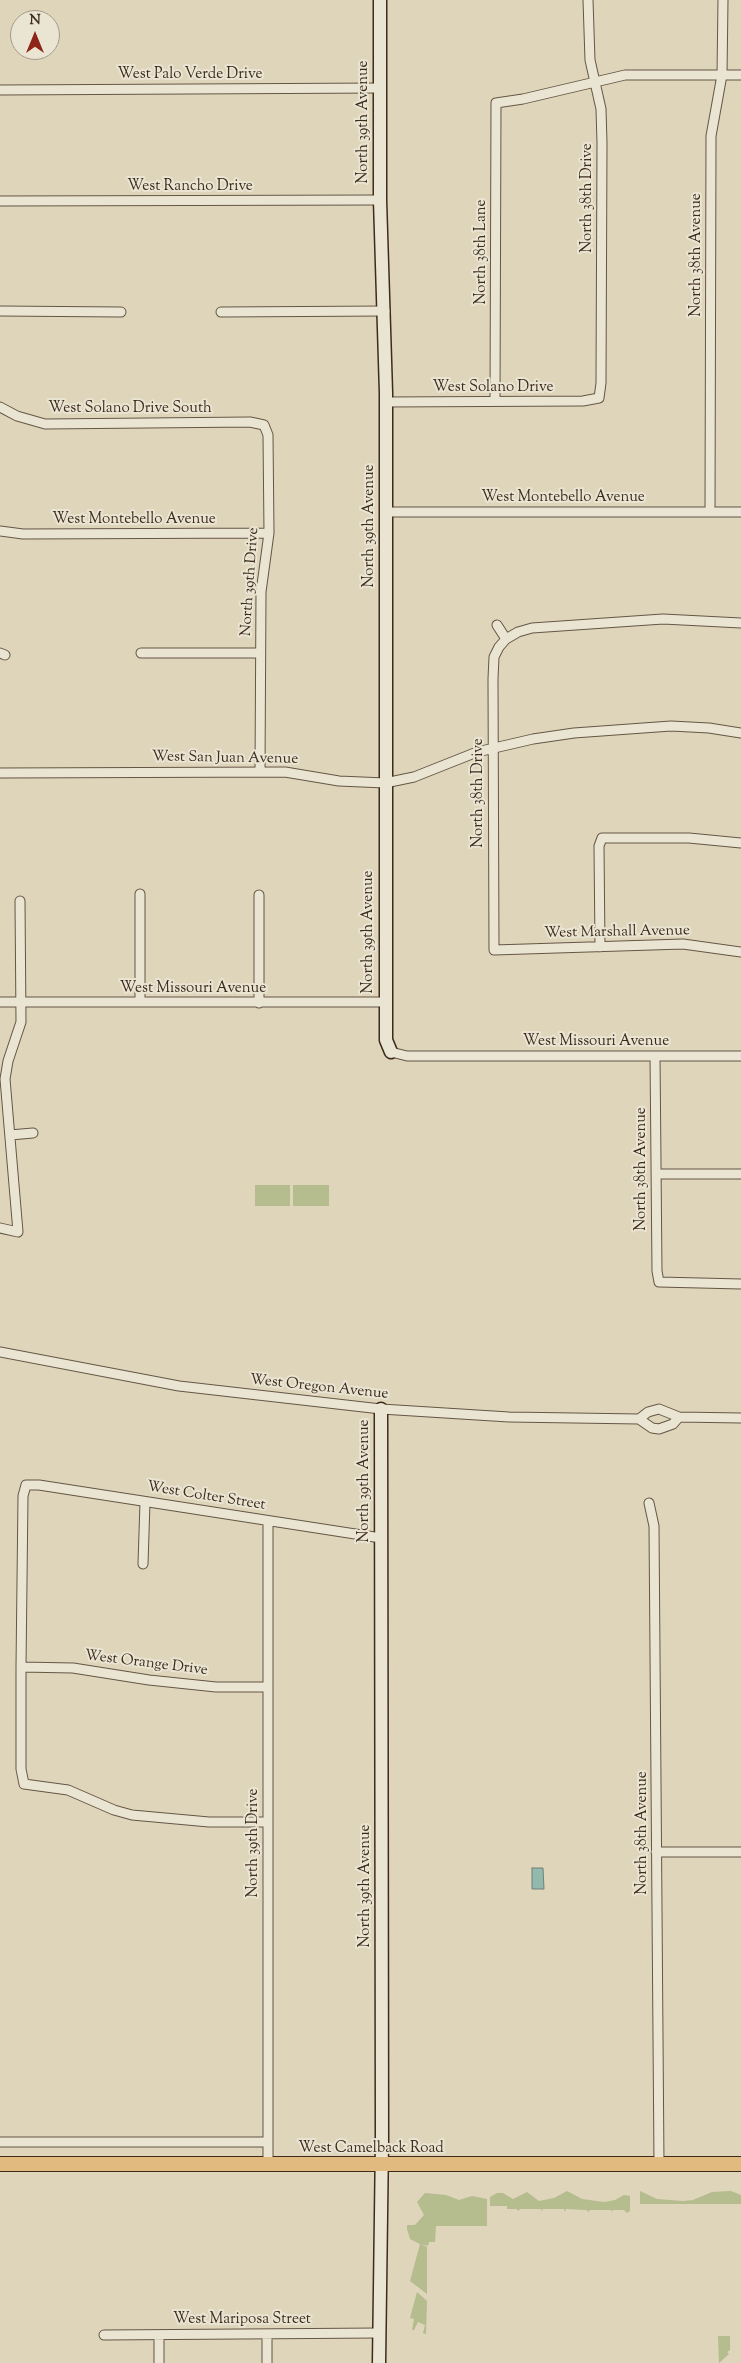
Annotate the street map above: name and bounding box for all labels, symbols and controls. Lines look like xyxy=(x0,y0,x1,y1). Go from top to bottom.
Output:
north arrow xyxy=(10,10,60,60)
text: N xyxy=(29,11,41,31)
street label: North 39th Avenue xyxy=(355,60,373,184)
street label: West Palo Verde Drive xyxy=(118,66,262,84)
street label: North 38th Drive xyxy=(579,143,597,253)
street label: West Rancho Drive xyxy=(127,178,253,196)
street label: North 38th Avenue xyxy=(688,193,706,317)
street label: North 38th Lane xyxy=(473,199,491,305)
street label: West Solano Drive xyxy=(433,379,553,397)
street label: West Solano Drive South xyxy=(48,400,212,418)
street label: North 39th Avenue xyxy=(361,464,379,588)
street label: West Montebello Avenue xyxy=(481,489,645,507)
street label: West Montebello Avenue xyxy=(52,511,216,529)
street label: North 39th Drive xyxy=(238,527,264,637)
street label: North 38th Drive xyxy=(470,738,488,848)
street label: West San Juan Avenue xyxy=(152,749,298,769)
street label: North 39th Avenue xyxy=(360,870,378,994)
street label: West Marshall Avenue xyxy=(544,923,690,943)
street label: West Missouri Avenue xyxy=(120,980,266,998)
street label: West Missouri Avenue xyxy=(523,1033,669,1051)
street label: North 38th Avenue xyxy=(633,1107,651,1231)
street label: West Oregon Avenue xyxy=(249,1372,389,1404)
street label: North 39th Avenue xyxy=(356,1419,374,1543)
street label: West Colter Street xyxy=(145,1479,267,1515)
street label: West Orange Drive xyxy=(83,1648,209,1680)
street label: North 38th Avenue xyxy=(634,1771,652,1895)
street label: North 39th Drive xyxy=(245,1788,263,1898)
street label: North 39th Avenue xyxy=(357,1824,375,1948)
street label: West Camelback Road xyxy=(298,2140,444,2158)
street label: West Mariposa Street xyxy=(173,2311,311,2329)

